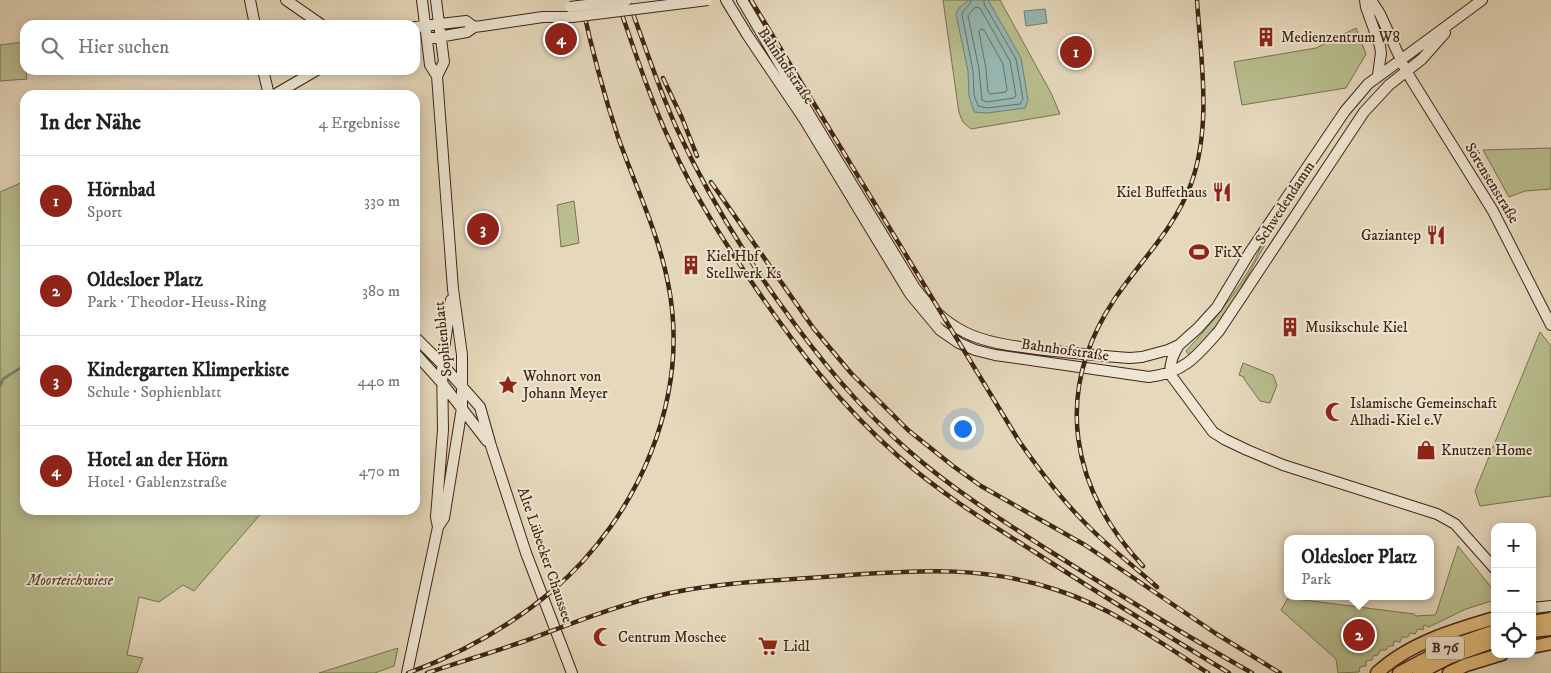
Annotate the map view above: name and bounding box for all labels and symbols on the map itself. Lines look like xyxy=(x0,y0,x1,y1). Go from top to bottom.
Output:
pin: 4 xyxy=(545,20,577,58)
street label: Bahnhofstraße xyxy=(753,24,819,108)
building icon: Medienzentrum W8 xyxy=(1255,26,1277,48)
place label: Medienzentrum W8 xyxy=(1281,28,1400,47)
pin: 1 xyxy=(1060,33,1092,71)
street label: Sörensenstraße xyxy=(1460,139,1524,227)
street label: Schwedendamm xyxy=(1251,158,1319,248)
restaurant icon: Kiel Buffethaus xyxy=(1211,181,1233,203)
place label: Kiel Buffethaus xyxy=(1116,183,1207,202)
pin: 3 xyxy=(467,210,499,248)
restaurant icon: Gaziantep xyxy=(1425,224,1447,246)
place label: Gaziantep xyxy=(1361,226,1421,245)
sports icon: FitX xyxy=(1188,241,1210,263)
place label: FitX xyxy=(1214,243,1243,262)
place label: Kiel Hbf Stellwerk Ks xyxy=(706,247,781,283)
building icon: Kiel Hbf Stellwerk Ks xyxy=(680,254,702,276)
street label: Sophienblatt xyxy=(430,300,456,378)
building icon: Musikschule Kiel xyxy=(1279,316,1301,338)
place label: Musikschule Kiel xyxy=(1305,318,1408,337)
street label: Bahnhofstraße xyxy=(1020,334,1110,366)
place label: Wohnort von Johann Meyer xyxy=(521,367,608,403)
place icon: Wohnort von Johann Meyer xyxy=(497,374,519,396)
place label: Islamische Gemeinschaft Alhadi-Kiel e.V xyxy=(1350,394,1497,430)
mosque icon: Islamische Gemeinschaft Alhadi-Kiel e.V xyxy=(1324,401,1346,423)
your location xyxy=(950,416,976,442)
shop icon: Knutzen Home xyxy=(1415,439,1437,461)
place label: Knutzen Home xyxy=(1441,441,1532,460)
street label: Alte Lübecker Chaussee xyxy=(513,485,577,625)
park label: Moorteichwiese xyxy=(26,571,114,590)
pin: 2 xyxy=(1343,616,1375,654)
mosque icon: Centrum Moschee xyxy=(592,626,614,648)
place label: Centrum Moschee xyxy=(618,628,727,647)
supermarket icon: Lidl xyxy=(757,635,779,657)
road number: B 76 xyxy=(1426,636,1464,660)
place label: Lidl xyxy=(783,637,810,656)

